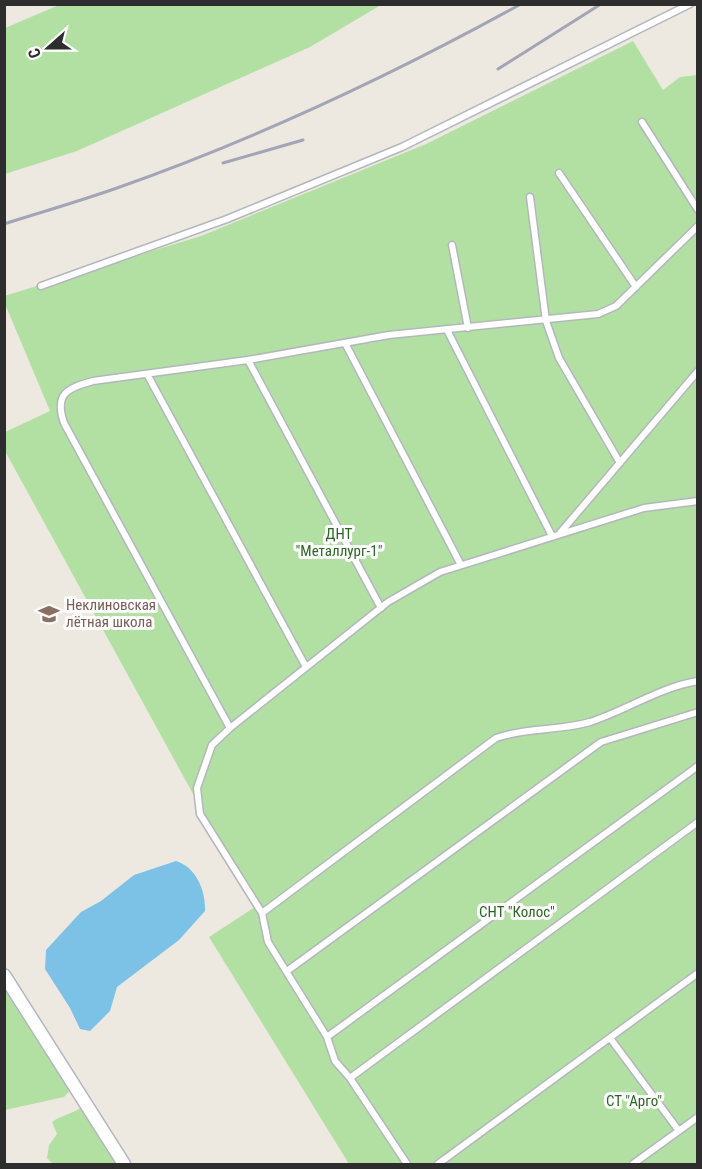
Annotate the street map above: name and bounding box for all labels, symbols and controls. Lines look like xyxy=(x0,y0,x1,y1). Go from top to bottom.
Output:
north arrow xyxy=(18,18,78,78)
text: С xyxy=(24,46,45,61)
park label: ДНТ "Металлург-1" xyxy=(296,525,383,560)
place label: Неклиновская лётная школа xyxy=(66,596,156,631)
school or university icon: Неклиновская лётная школа xyxy=(37,602,61,626)
park label: СНТ "Колос" xyxy=(479,903,555,921)
park label: СТ "Арго" xyxy=(606,1092,662,1110)

